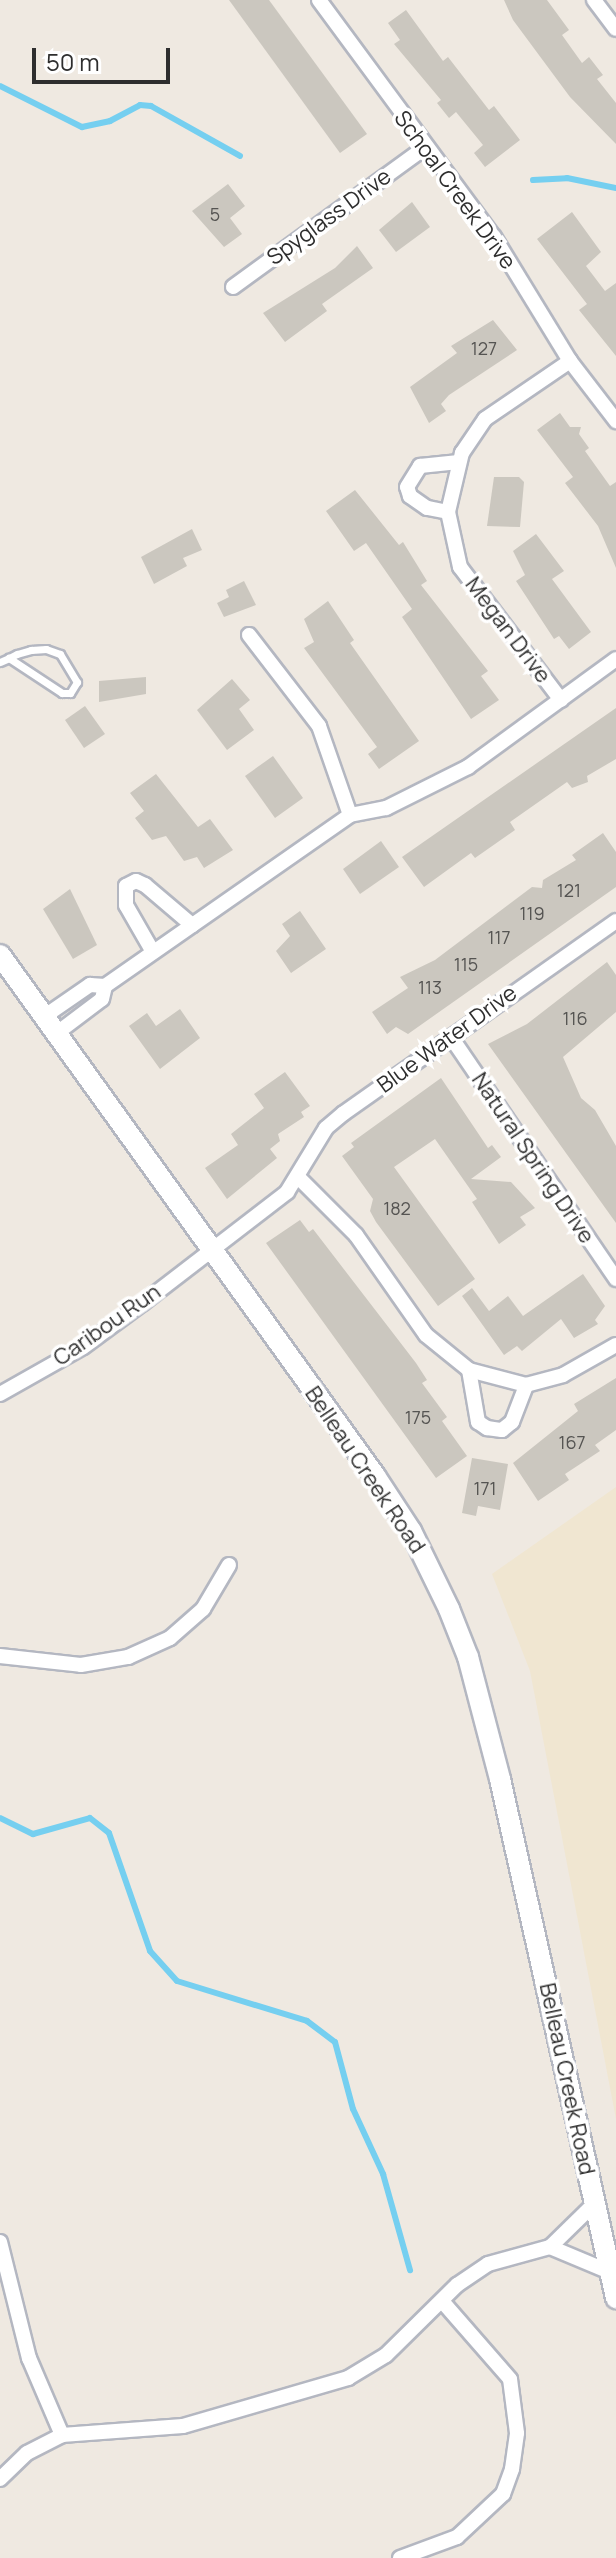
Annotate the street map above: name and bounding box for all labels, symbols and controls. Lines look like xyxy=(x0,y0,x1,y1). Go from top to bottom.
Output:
scale bar xyxy=(36,32,174,82)
text: 50 m xyxy=(46,45,100,78)
street label: Schoal Creek Drive xyxy=(389,106,521,274)
street label: Spyglass Drive xyxy=(262,163,396,271)
house number: 5 xyxy=(210,203,220,225)
house number: 127 xyxy=(471,337,497,359)
street label: Megan Drive xyxy=(460,572,556,688)
house number: 121 xyxy=(557,879,581,901)
house number: 119 xyxy=(519,902,545,924)
house number: 117 xyxy=(487,926,511,948)
house number: 115 xyxy=(454,953,478,975)
house number: 113 xyxy=(418,976,442,998)
street label: Blue Water Drive xyxy=(372,980,522,1098)
house number: 116 xyxy=(562,1007,588,1029)
street label: Natural Spring Drive xyxy=(466,1068,600,1248)
house number: 182 xyxy=(383,1197,411,1219)
street label: Caribou Run xyxy=(48,1278,166,1372)
street label: Belleau Creek Road xyxy=(299,1382,431,1558)
house number: 175 xyxy=(405,1406,431,1428)
house number: 167 xyxy=(558,1431,586,1453)
house number: 171 xyxy=(473,1477,497,1499)
street label: Belleau Creek Road xyxy=(534,1981,600,2177)

